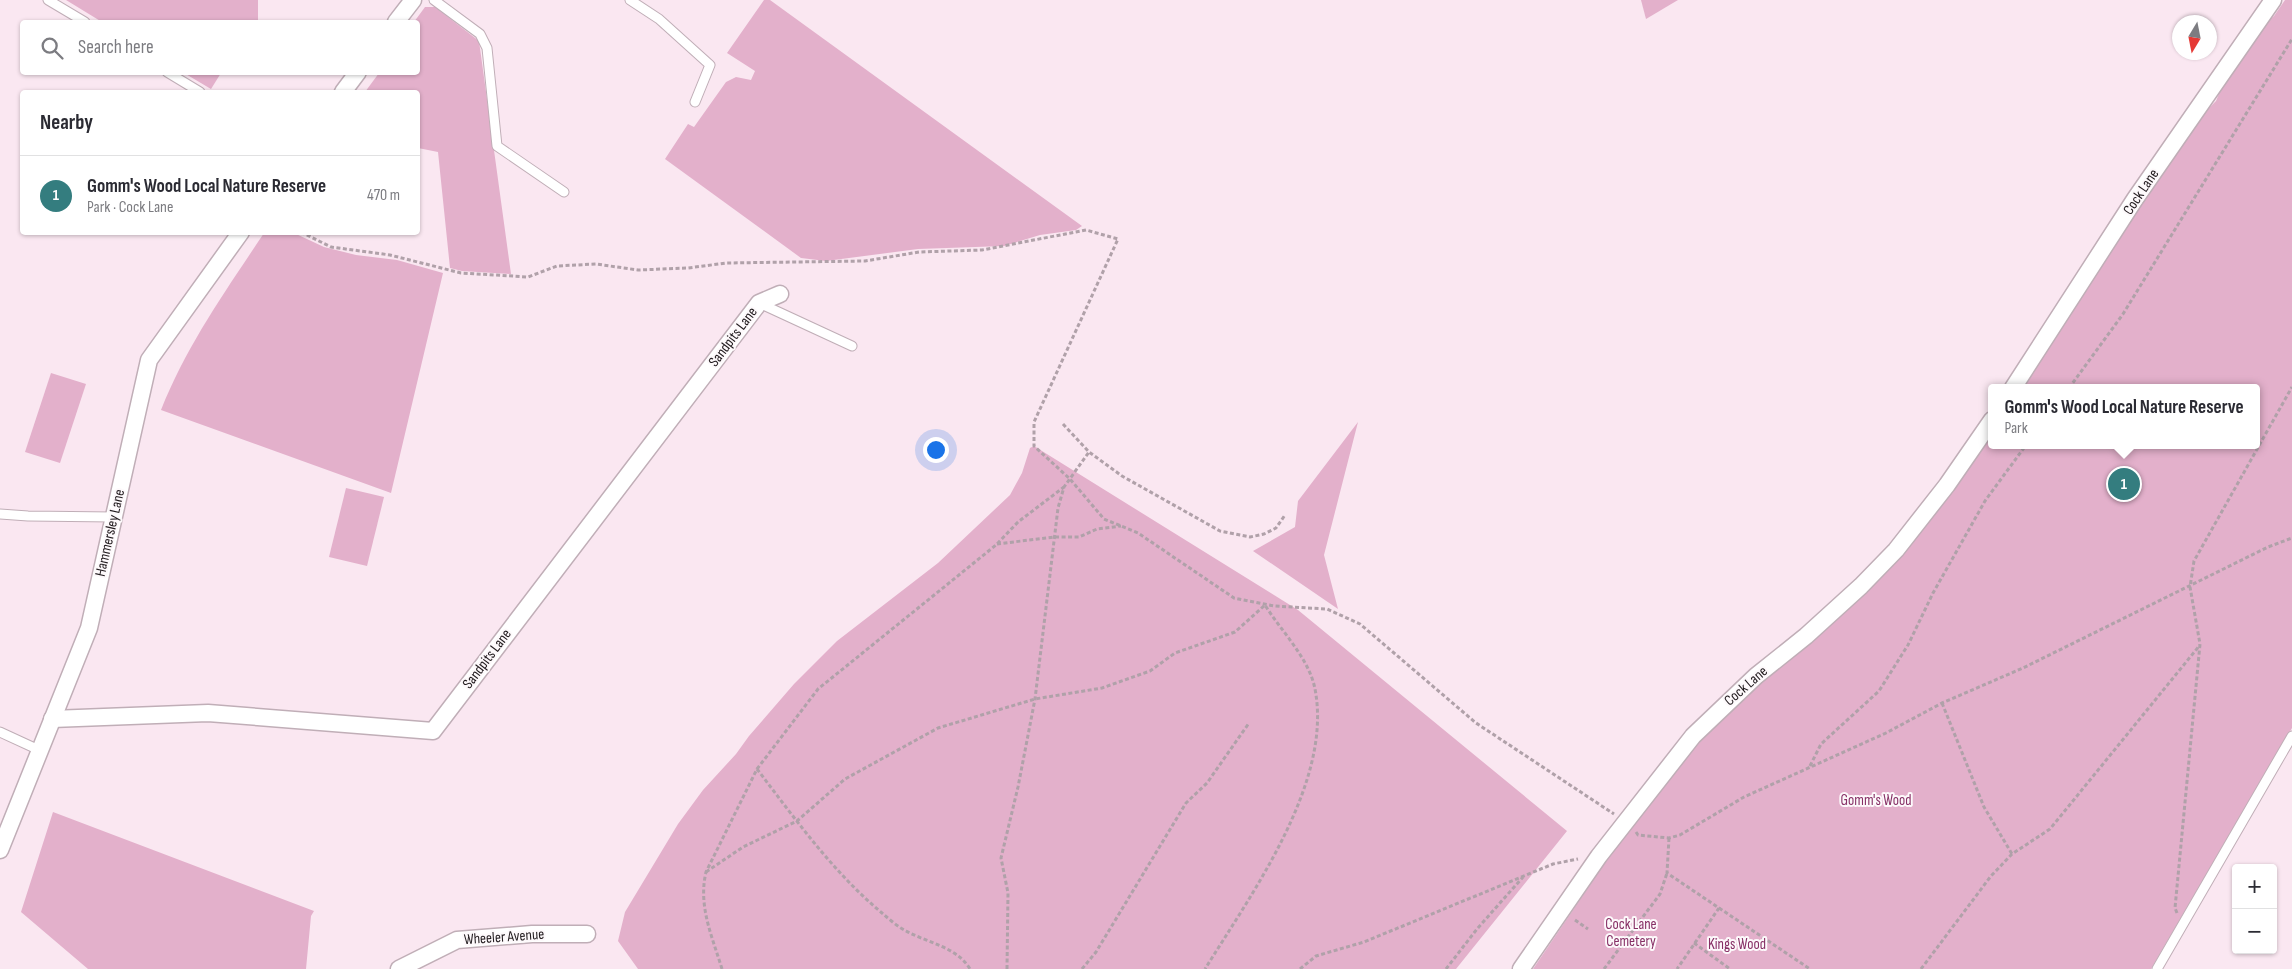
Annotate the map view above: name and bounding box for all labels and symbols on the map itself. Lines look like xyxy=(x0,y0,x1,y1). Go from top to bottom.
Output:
north arrow xyxy=(2172,15,2217,60)
street label: Cock Lane xyxy=(2119,165,2163,219)
street label: Sandpits Lane xyxy=(704,303,762,371)
your location xyxy=(923,437,949,463)
pin: 1 xyxy=(2108,465,2140,503)
street label: Hammersley Lane xyxy=(91,488,129,578)
street label: Sandpits Lane xyxy=(458,625,516,693)
street label: Cock Lane xyxy=(1720,662,1772,710)
park label: Gomm's Wood xyxy=(1841,791,1911,810)
park label: Cock Lane Cemetery xyxy=(1605,915,1657,951)
street label: Wheeler Avenue xyxy=(463,925,545,949)
park label: Kings Wood xyxy=(1708,935,1766,954)

